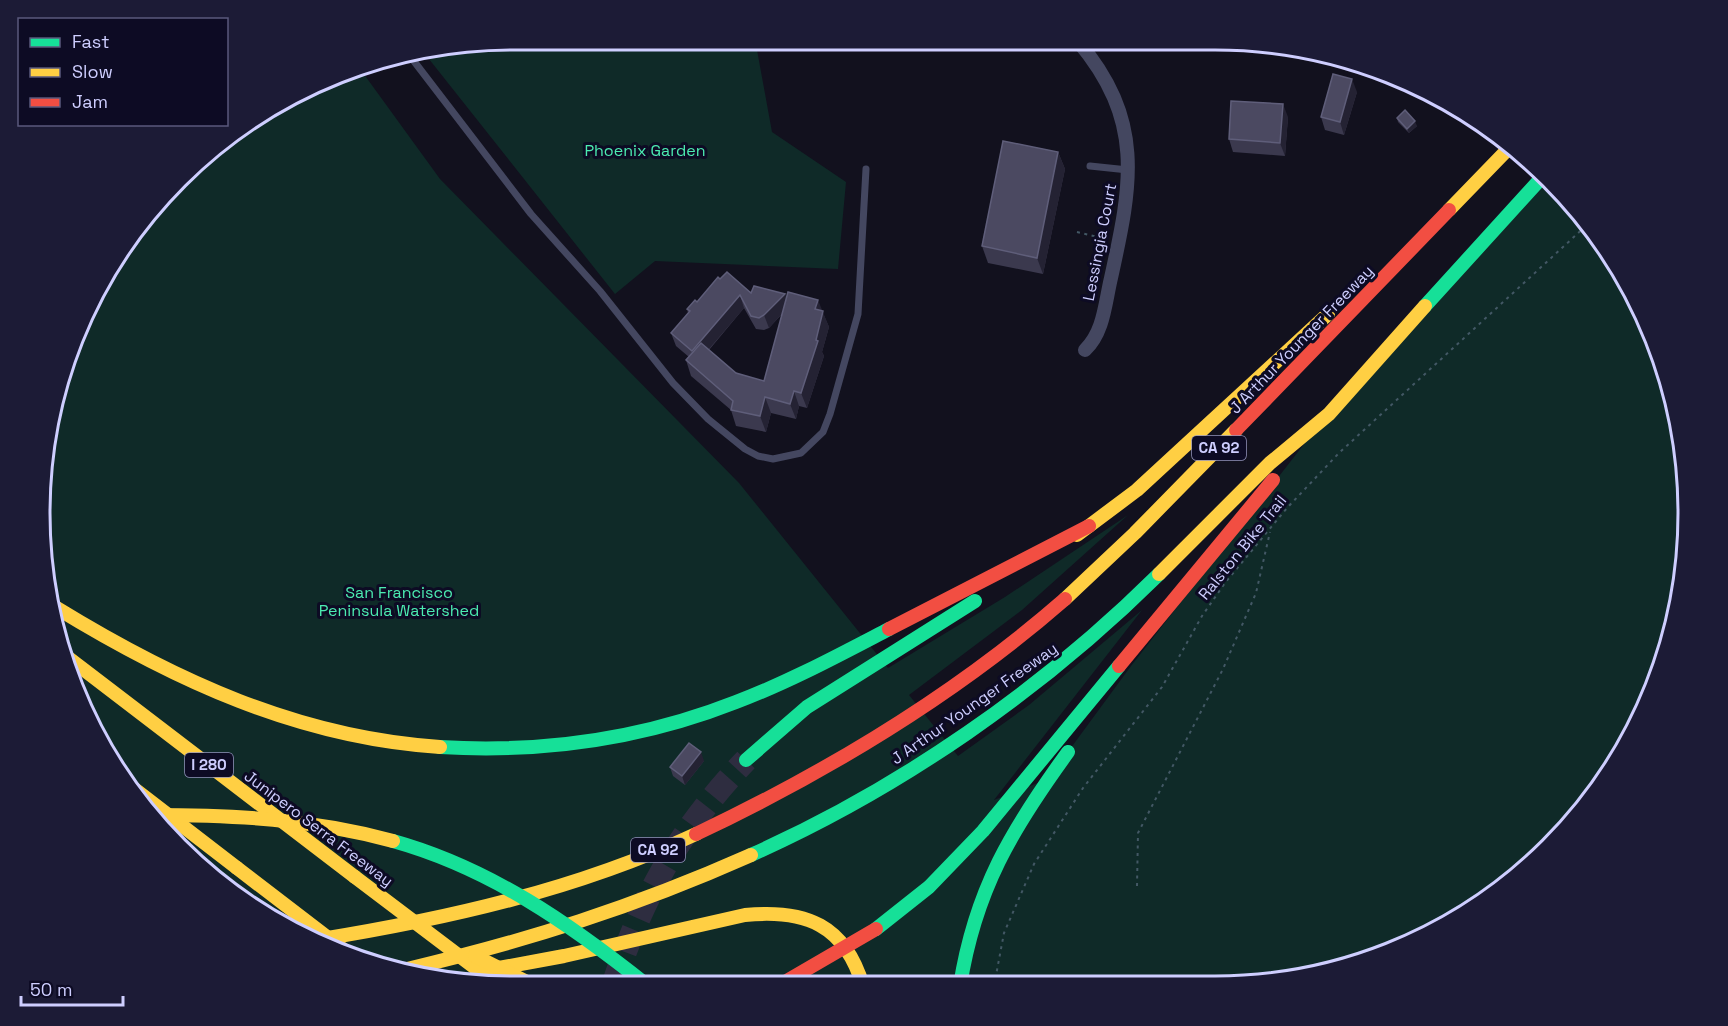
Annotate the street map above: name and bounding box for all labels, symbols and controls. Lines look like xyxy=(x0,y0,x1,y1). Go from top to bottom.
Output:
legend xyxy=(18,18,228,126)
text: Fast xyxy=(72,30,109,53)
text: Slow xyxy=(72,60,113,83)
text: Jam xyxy=(72,90,108,113)
park label: Phoenix Garden xyxy=(584,140,706,161)
street label: Lessingia Court xyxy=(1078,181,1121,303)
street label: J Arthur Younger Freeway xyxy=(1225,261,1378,418)
road number: CA 92 xyxy=(1192,436,1246,460)
street label: Ralston Bike Trail xyxy=(1194,491,1291,604)
park label: San Francisco Peninsula Watershed xyxy=(319,582,479,621)
street label: J Arthur Younger Freeway xyxy=(887,638,1062,769)
road number: I 280 xyxy=(185,753,233,777)
street label: Junipero Serra Freeway xyxy=(240,766,397,891)
road number: CA 92 xyxy=(631,838,685,862)
scale bar xyxy=(21,969,123,1007)
text: 50 m xyxy=(30,978,72,1001)

